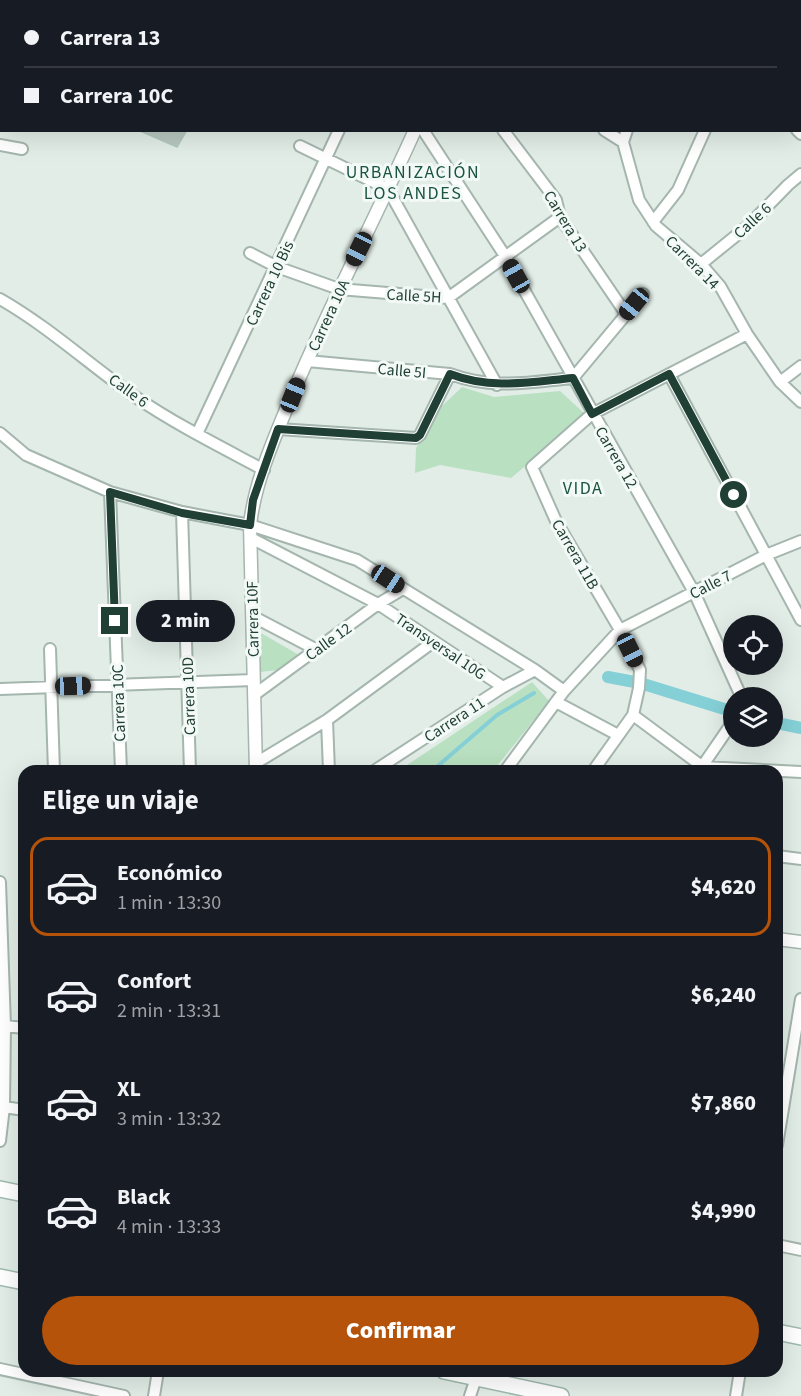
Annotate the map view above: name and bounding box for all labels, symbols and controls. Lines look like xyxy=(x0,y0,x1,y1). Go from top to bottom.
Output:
text: Carrera 13 xyxy=(60,22,160,54)
text: Carrera 10C xyxy=(60,80,173,112)
district label: URBANIZACIÓN LOS ANDES xyxy=(346,160,480,206)
street label: Carrera 13 xyxy=(538,187,592,257)
street label: Calle 6 xyxy=(729,197,776,244)
car xyxy=(343,229,375,269)
street label: Carrera 14 xyxy=(660,231,724,295)
street label: Carrera 10 Bis xyxy=(241,237,299,330)
car xyxy=(499,256,533,296)
street label: Carrera 10A xyxy=(303,276,355,355)
street label: Calle 5H xyxy=(386,284,442,308)
car xyxy=(616,284,652,324)
street label: Calle 5I xyxy=(377,358,427,384)
street label: Calle 6 xyxy=(104,369,153,413)
car xyxy=(278,375,308,415)
street label: Carrera 12 xyxy=(590,422,643,493)
district label: VIDA xyxy=(563,476,603,501)
route start xyxy=(720,481,747,508)
street label: Carrera 11B xyxy=(546,515,604,594)
car xyxy=(368,562,408,596)
street label: Calle 7 xyxy=(686,565,735,605)
street label: Carrera 10F xyxy=(241,581,265,657)
callout: 2 min xyxy=(136,600,235,642)
route end xyxy=(101,607,128,634)
text: 2 min xyxy=(161,607,210,635)
street label: Transversal 10G xyxy=(391,608,490,685)
map controls xyxy=(723,615,783,747)
button: locate xyxy=(723,615,783,675)
street label: Calle 12 xyxy=(301,617,356,666)
car xyxy=(614,630,646,670)
street label: Carrera 10D xyxy=(177,656,201,735)
street label: Carrera 10C xyxy=(107,664,131,742)
car xyxy=(55,676,91,696)
button: layers xyxy=(723,687,783,747)
street label: Carrera 11 xyxy=(420,692,489,748)
text: Elige un viaje xyxy=(42,781,199,820)
text: Económico xyxy=(117,857,222,889)
icon: car xyxy=(45,860,99,914)
text: $4,620 xyxy=(690,871,756,903)
text: 1 min · 13:30 xyxy=(117,889,221,917)
text: Confort xyxy=(117,965,191,997)
icon: car xyxy=(45,968,99,1022)
text: $6,240 xyxy=(690,979,756,1011)
text: 2 min · 13:31 xyxy=(117,997,221,1025)
text: XL xyxy=(117,1073,141,1105)
icon: car xyxy=(45,1076,99,1130)
text: $7,860 xyxy=(690,1087,756,1119)
text: 3 min · 13:32 xyxy=(117,1105,221,1133)
text: Black xyxy=(117,1181,171,1213)
icon: car xyxy=(45,1184,99,1238)
text: $4,990 xyxy=(690,1195,756,1227)
text: 4 min · 13:33 xyxy=(117,1213,221,1241)
button: Confirmar xyxy=(42,1296,759,1365)

